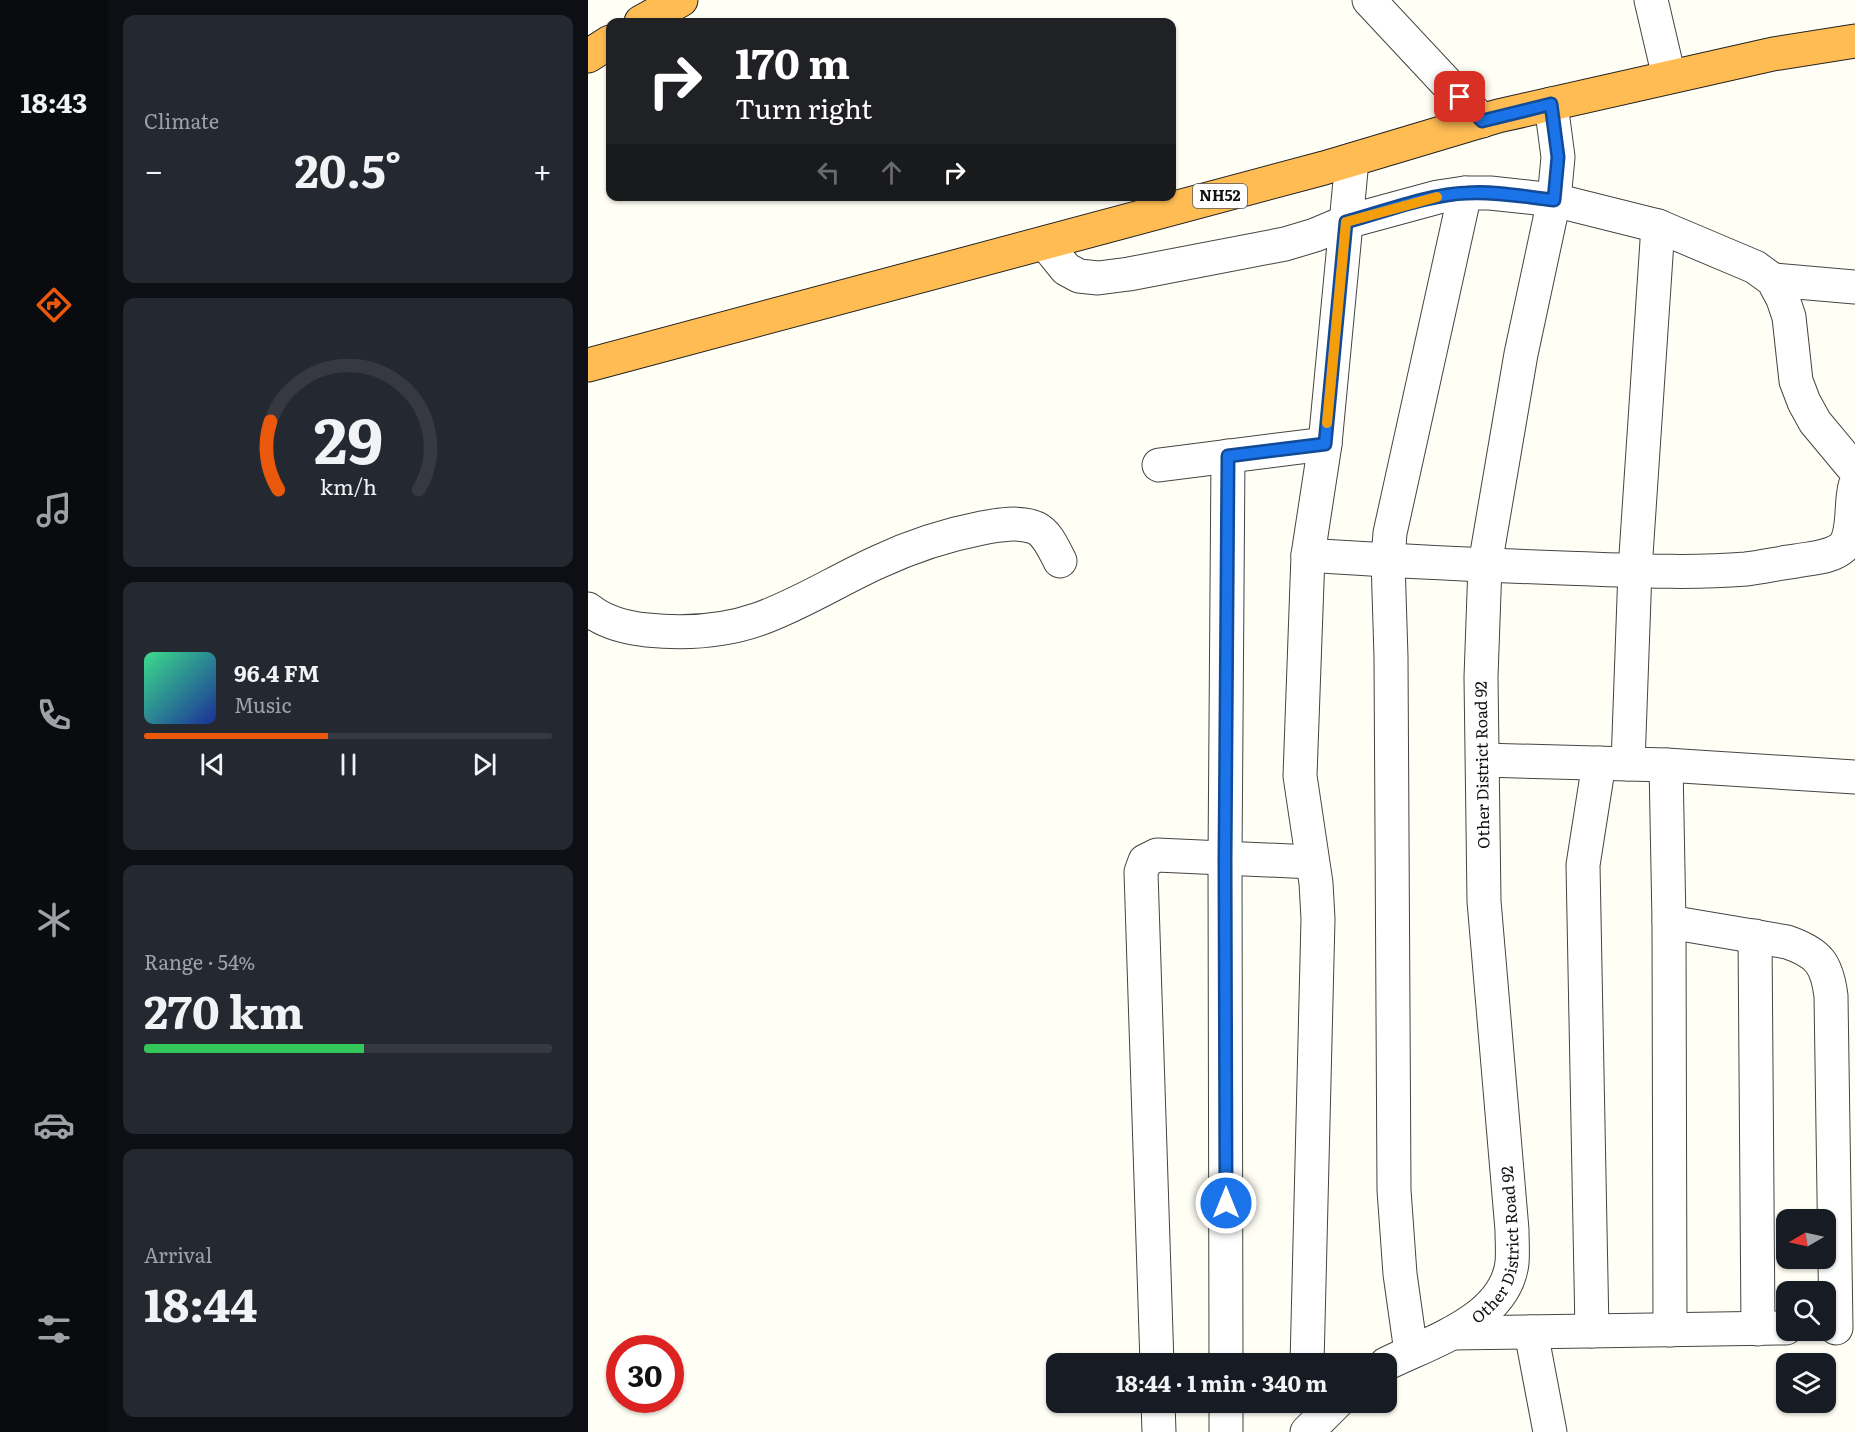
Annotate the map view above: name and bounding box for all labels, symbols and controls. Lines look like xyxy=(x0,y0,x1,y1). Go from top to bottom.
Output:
text: 170 m xyxy=(735,30,850,92)
icon: right xyxy=(636,42,714,120)
pin xyxy=(1434,71,1485,122)
icon: arrive xyxy=(1443,80,1476,113)
text: 18:43 xyxy=(21,81,87,121)
text: Turn right xyxy=(735,87,872,127)
text: Climate xyxy=(144,105,219,135)
text: 20.5° xyxy=(294,135,402,202)
text: − xyxy=(144,144,163,193)
text: + xyxy=(533,144,552,193)
icon: left xyxy=(812,156,845,189)
icon: ahead xyxy=(875,156,908,189)
icon: right xyxy=(938,156,971,189)
road number: NH52 xyxy=(1193,184,1247,208)
icon: directions xyxy=(33,284,75,326)
text: 29 xyxy=(313,391,383,483)
text: km/h xyxy=(319,470,377,502)
icon: music xyxy=(33,489,75,531)
text: 96.4 FM xyxy=(234,656,319,689)
street label: Other District Road 92 xyxy=(1468,681,1494,849)
text: Music xyxy=(234,689,291,719)
icon: phone xyxy=(33,694,75,736)
icon: previous xyxy=(196,748,229,781)
icon: pause xyxy=(332,748,365,781)
icon: next xyxy=(468,748,501,781)
icon: climate xyxy=(33,899,75,941)
text: Range · 54% xyxy=(144,946,255,976)
text: 270 km xyxy=(144,976,304,1043)
icon: car xyxy=(33,1104,75,1146)
street label: Other District Road 92 xyxy=(1466,1165,1523,1328)
position arrow xyxy=(1194,1171,1258,1235)
north arrow xyxy=(1776,1209,1836,1269)
map controls xyxy=(1776,1209,1836,1413)
text: Arrival xyxy=(144,1239,212,1269)
text: 18:44 xyxy=(144,1269,257,1336)
button: search xyxy=(1776,1281,1836,1341)
icon: filters xyxy=(33,1308,75,1350)
speed limit sign: 30 xyxy=(606,1335,684,1413)
button: layers xyxy=(1776,1353,1836,1413)
text: 18:44 · 1 min · 340 m xyxy=(1116,1366,1327,1399)

